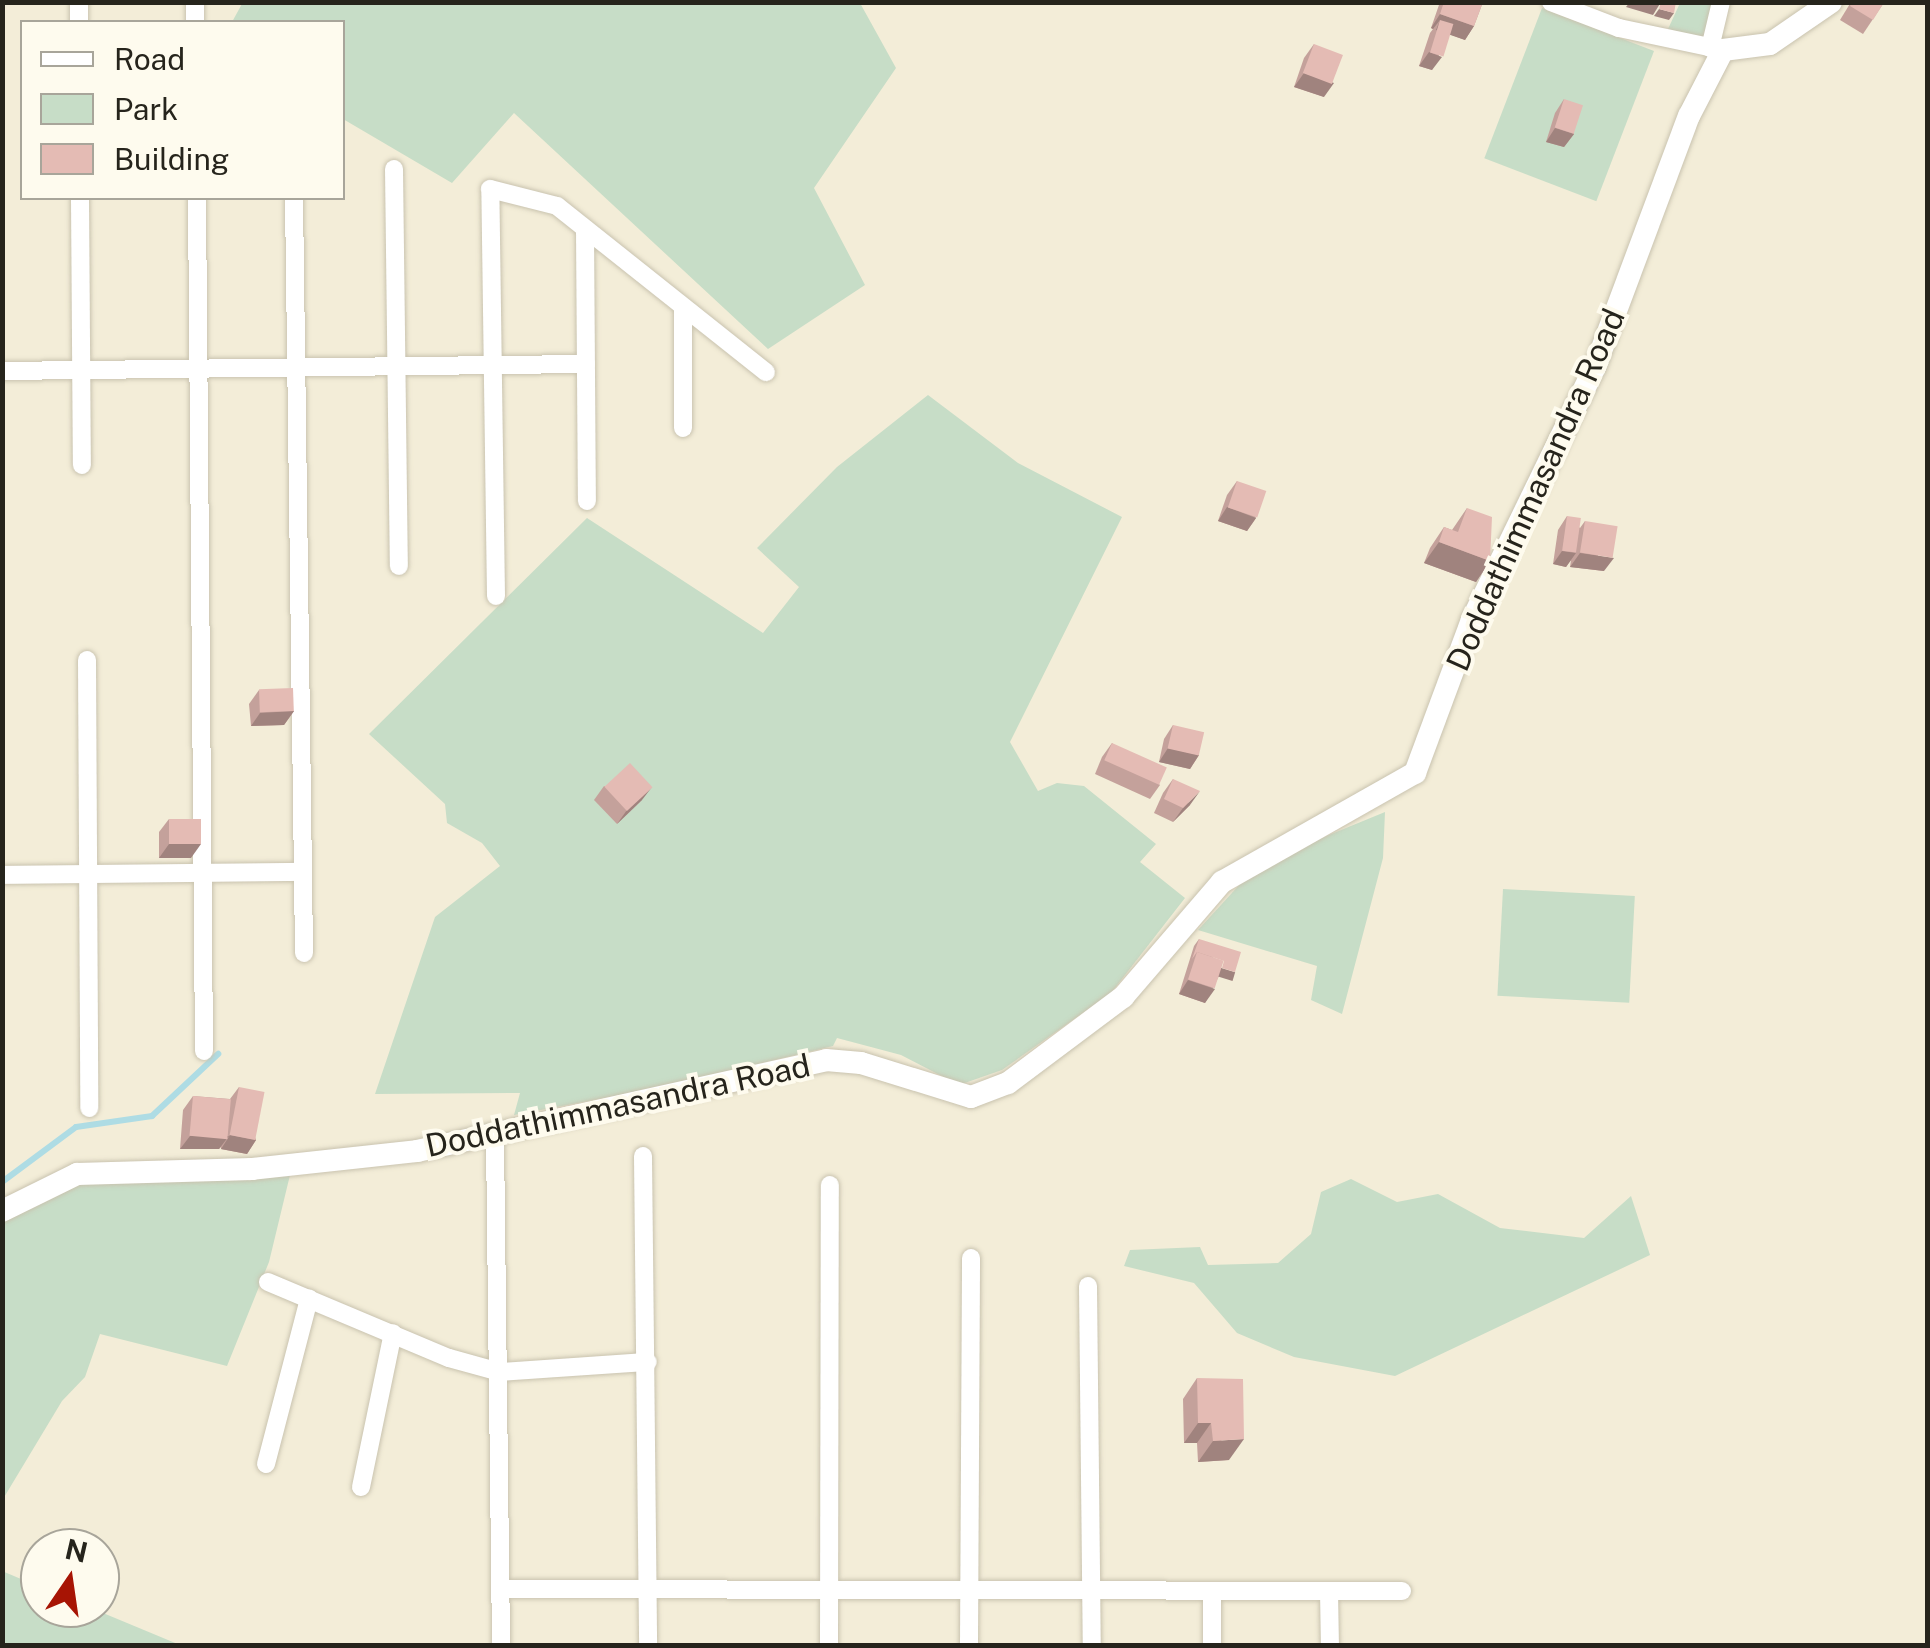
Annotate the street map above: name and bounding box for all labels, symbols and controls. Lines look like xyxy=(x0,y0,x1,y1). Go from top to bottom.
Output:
legend xyxy=(20,20,345,200)
text: Road xyxy=(114,41,185,77)
text: Park xyxy=(114,91,178,127)
text: Building xyxy=(114,141,229,177)
street label: Doddathimmasandra Road xyxy=(1439,303,1633,677)
street label: Doddathimmasandra Road xyxy=(422,1046,814,1166)
north arrow xyxy=(20,1528,120,1628)
text: N xyxy=(62,1532,91,1569)

